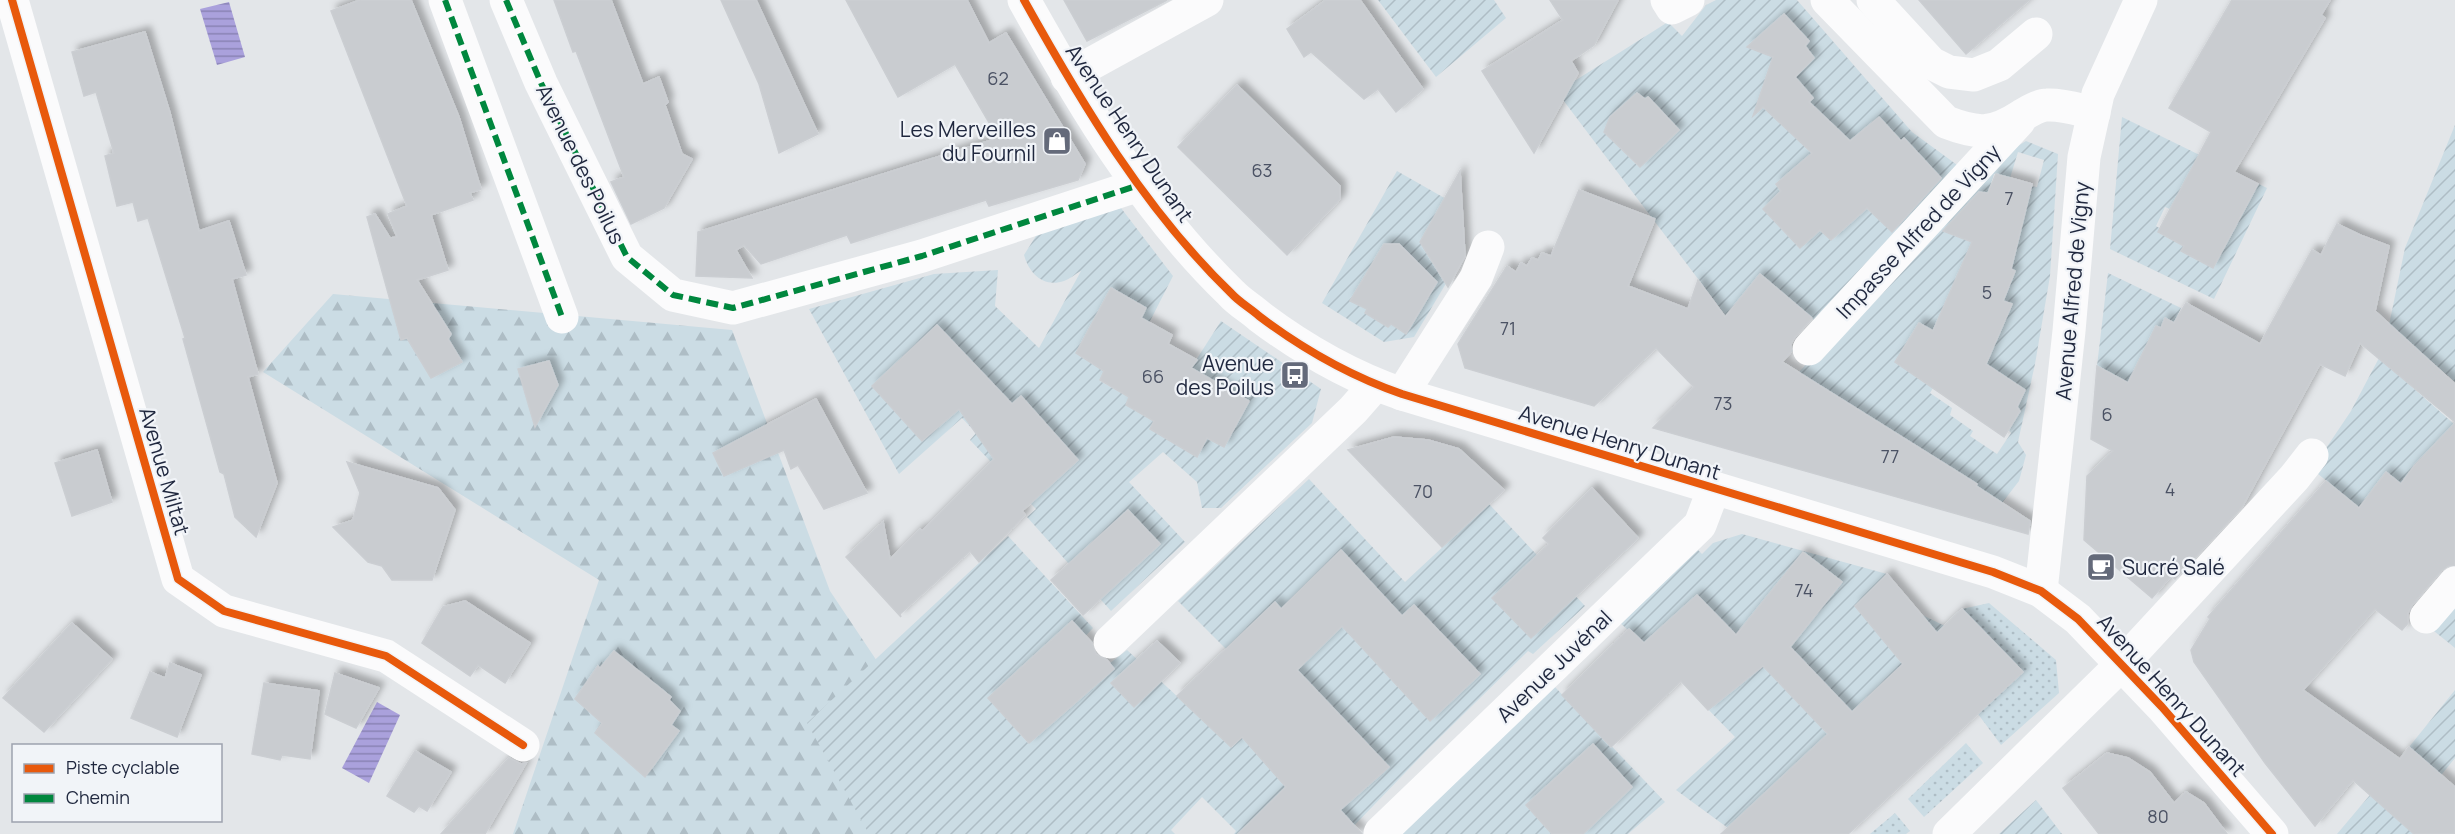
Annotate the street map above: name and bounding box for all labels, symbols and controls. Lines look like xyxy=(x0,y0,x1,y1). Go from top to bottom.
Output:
street label: Avenue Henry Dunant xyxy=(1060,38,1200,228)
house number: 62 xyxy=(987,66,1009,90)
street label: Avenue des Poilus xyxy=(530,79,632,249)
place label: Les Merveilles du Fournil xyxy=(900,115,1036,167)
shop icon: Les Merveilles du Fournil xyxy=(1041,125,1073,157)
street label: Impasse Alfred de Vigny xyxy=(1830,138,2006,324)
house number: 63 xyxy=(1251,158,1273,182)
street label: Avenue Alfred de Vigny xyxy=(2048,180,2096,402)
house number: 7 xyxy=(2004,186,2014,210)
house number: 5 xyxy=(1982,280,1992,304)
house number: 71 xyxy=(1500,316,1516,340)
place label: Avenue des Poilus xyxy=(1176,349,1274,401)
bus stop icon: Avenue des Poilus xyxy=(1279,359,1311,391)
house number: 66 xyxy=(1142,364,1164,388)
house number: 73 xyxy=(1714,391,1733,415)
street label: Avenue Henry Dunant xyxy=(1516,398,1724,486)
house number: 6 xyxy=(2101,402,2113,426)
street label: Avenue Miltat xyxy=(133,404,197,538)
house number: 77 xyxy=(1881,444,1899,468)
house number: 4 xyxy=(2165,477,2175,501)
house number: 70 xyxy=(1413,479,1433,503)
cafe icon: Sucré Salé xyxy=(2085,551,2117,583)
place label: Sucré Salé xyxy=(2122,553,2225,581)
house number: 74 xyxy=(1795,578,1813,602)
street label: Avenue Juvénal xyxy=(1490,604,1618,728)
street label: Avenue Henry Dunant xyxy=(2092,608,2252,782)
legend xyxy=(12,744,222,822)
text: Piste cyclable xyxy=(66,755,180,779)
text: Chemin xyxy=(66,785,130,809)
house number: 80 xyxy=(2147,804,2169,828)

